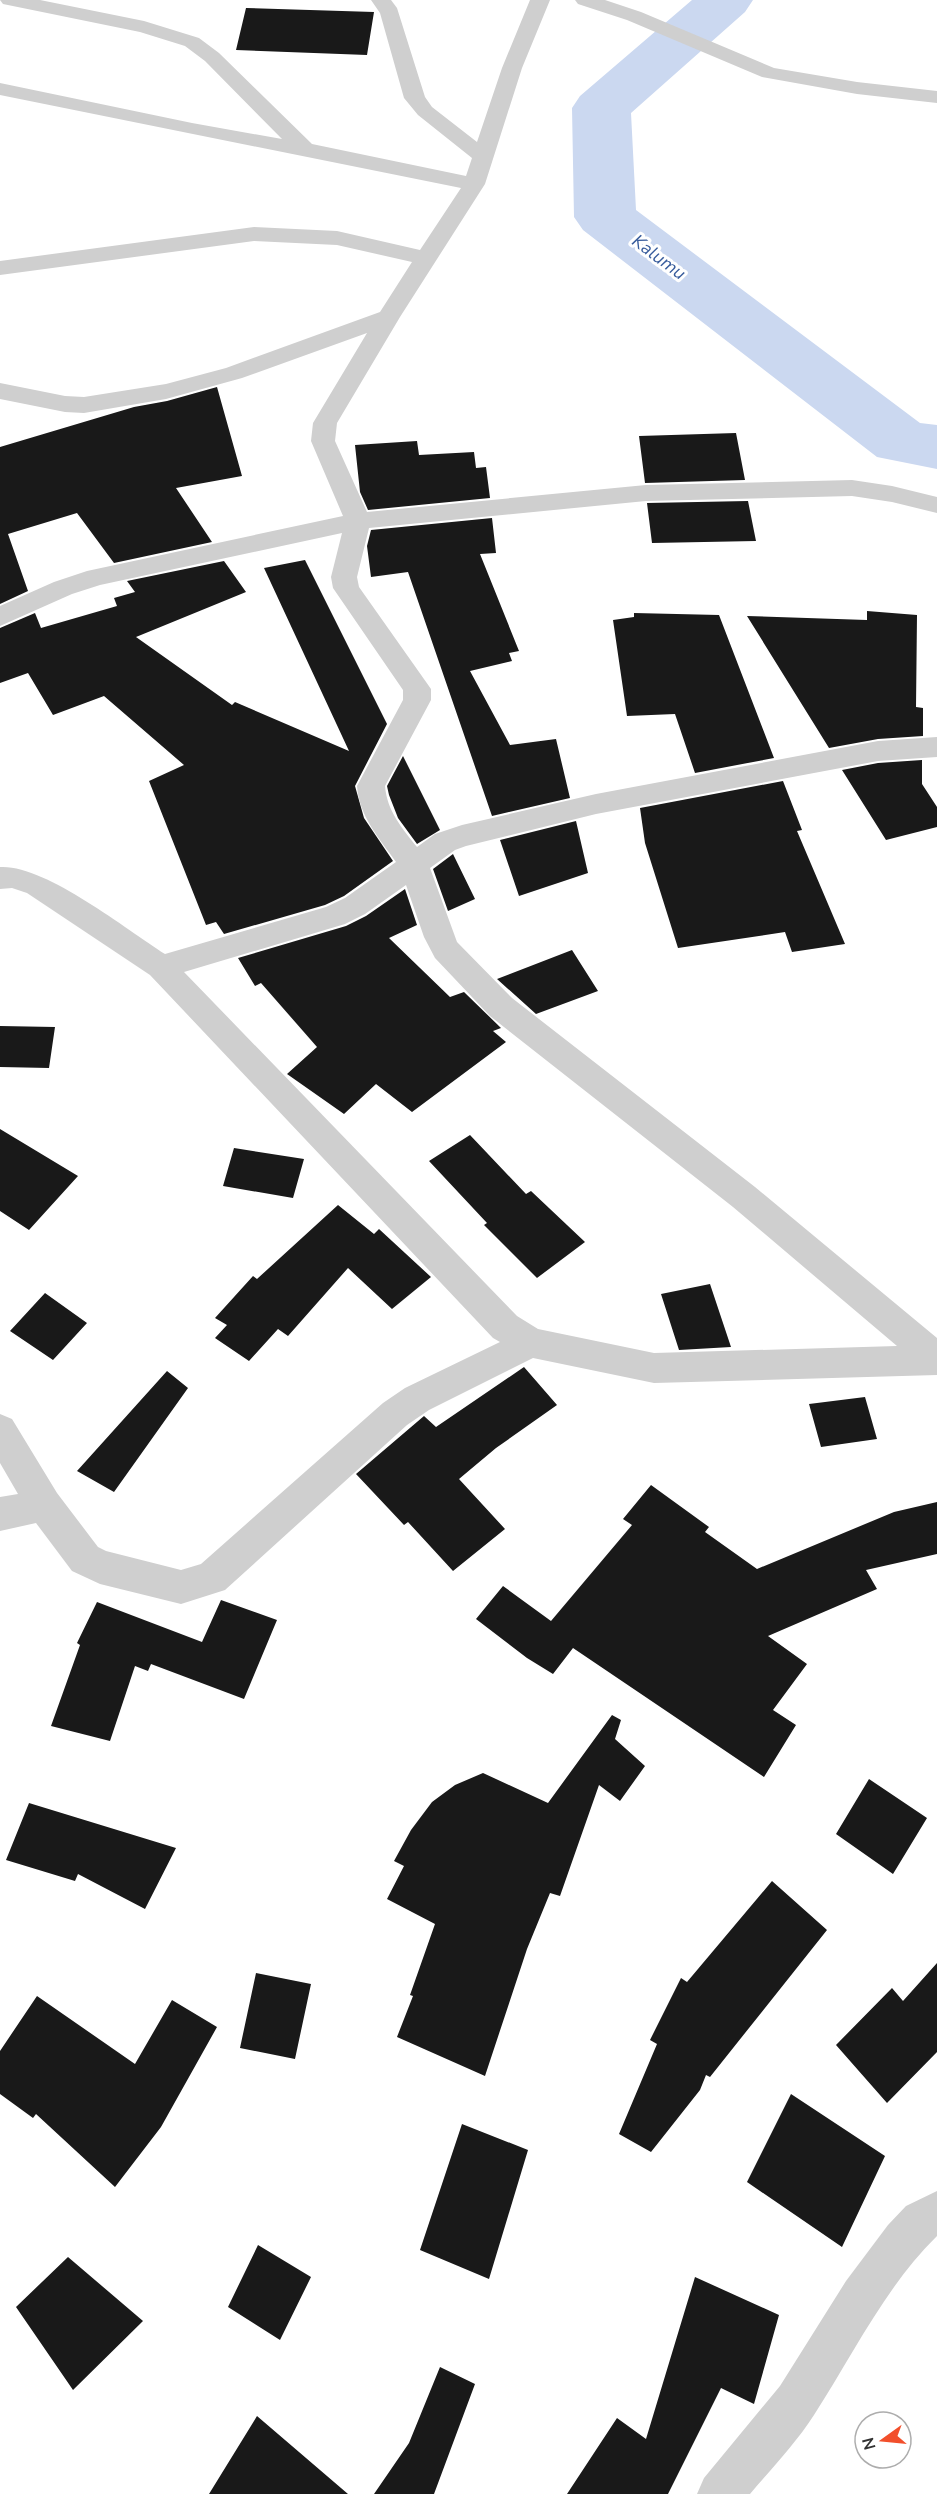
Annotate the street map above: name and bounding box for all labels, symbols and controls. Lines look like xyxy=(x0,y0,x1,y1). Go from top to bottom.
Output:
water label: Kalumu xyxy=(627,229,691,285)
north arrow xyxy=(853,2410,913,2470)
text: N xyxy=(857,2435,882,2452)

